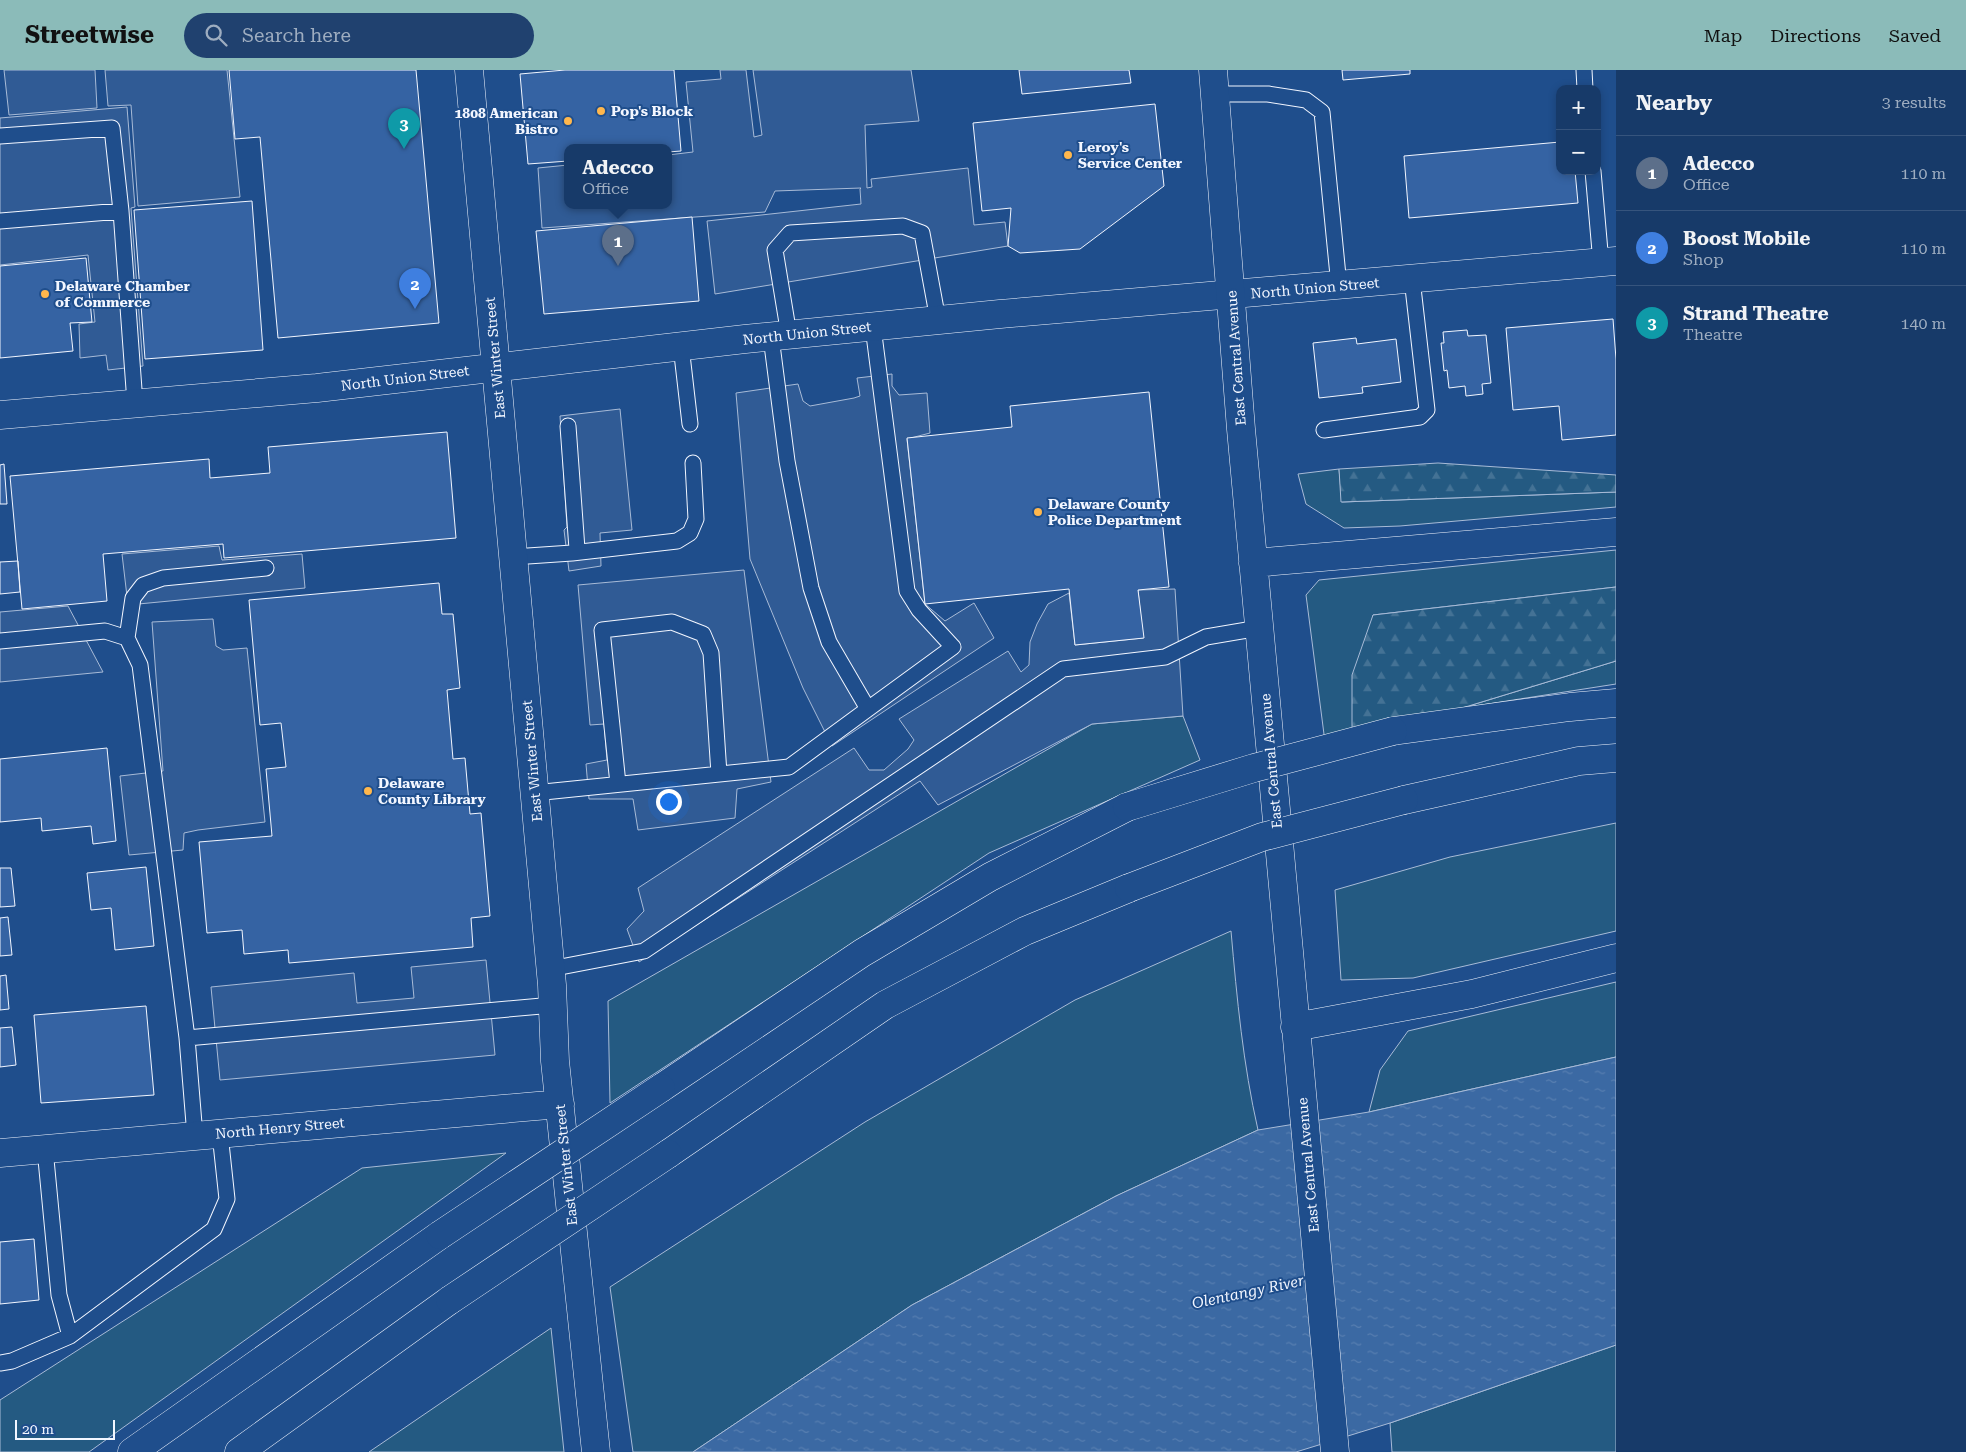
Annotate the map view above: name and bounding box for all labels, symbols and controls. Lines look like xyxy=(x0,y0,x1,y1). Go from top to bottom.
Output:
search box xyxy=(184,13,534,58)
text: Streetwise xyxy=(25,21,154,49)
icon: search xyxy=(202,21,230,49)
text: Search here xyxy=(242,24,351,47)
text: Map xyxy=(1704,25,1742,46)
text: Directions xyxy=(1770,25,1861,46)
text: Saved xyxy=(1889,25,1941,46)
map controls xyxy=(1556,85,1601,175)
button: + xyxy=(1556,85,1601,130)
text: Nearby xyxy=(1636,91,1712,115)
text: 3 results xyxy=(1882,93,1946,112)
place label: Pop's Block xyxy=(611,103,693,119)
place label: 1808 American Bistro xyxy=(455,105,559,137)
marker: Pop's Block xyxy=(595,105,607,117)
pin: 3 xyxy=(388,108,420,149)
marker: 1808 American Bistro xyxy=(562,115,574,127)
button: − xyxy=(1556,130,1601,175)
place label: Leroy's Service Center xyxy=(1078,139,1183,171)
popup xyxy=(564,144,672,209)
marker: Leroy's Service Center xyxy=(1062,149,1074,161)
text: Adecco xyxy=(1683,152,1754,175)
text: Adecco xyxy=(582,156,654,179)
text: 1 xyxy=(1648,164,1656,183)
text: 110 m xyxy=(1900,164,1946,183)
text: Office xyxy=(1683,175,1729,194)
text: Office xyxy=(582,179,629,198)
pin: 1 xyxy=(602,225,634,266)
text: Boost Mobile xyxy=(1683,227,1810,250)
text: 2 xyxy=(1648,239,1656,258)
text: 110 m xyxy=(1900,239,1946,258)
text: Shop xyxy=(1683,250,1724,269)
pin: 2 xyxy=(399,268,431,309)
street label: North Union Street xyxy=(1250,274,1380,302)
place label: Delaware Chamber of Commerce xyxy=(55,278,191,310)
marker: Delaware Chamber of Commerce xyxy=(39,288,51,300)
street label: East Central Avenue xyxy=(1223,290,1249,426)
street label: East Winter Street xyxy=(482,297,508,419)
text: Strand Theatre xyxy=(1683,302,1829,325)
text: 3 xyxy=(1648,314,1656,333)
text: 140 m xyxy=(1900,314,1946,333)
street label: North Union Street xyxy=(742,318,872,348)
text: Theatre xyxy=(1683,325,1742,344)
street label: North Union Street xyxy=(340,362,470,394)
place label: Delaware County Police Department xyxy=(1048,496,1182,528)
marker: Delaware County Police Department xyxy=(1032,506,1044,518)
street label: East Central Avenue xyxy=(1257,693,1285,829)
street label: East Winter Street xyxy=(519,700,545,822)
place label: Delaware County Library xyxy=(378,775,486,807)
marker: Delaware County Library xyxy=(362,785,374,797)
your location xyxy=(656,789,682,815)
street label: East Central Avenue xyxy=(1294,1097,1322,1233)
street label: East Winter Street xyxy=(552,1104,580,1226)
street label: North Henry Street xyxy=(215,1114,345,1142)
water label: Olentangy River xyxy=(1190,1271,1306,1313)
scale bar xyxy=(15,1417,115,1440)
text: 20 m xyxy=(22,1421,54,1437)

